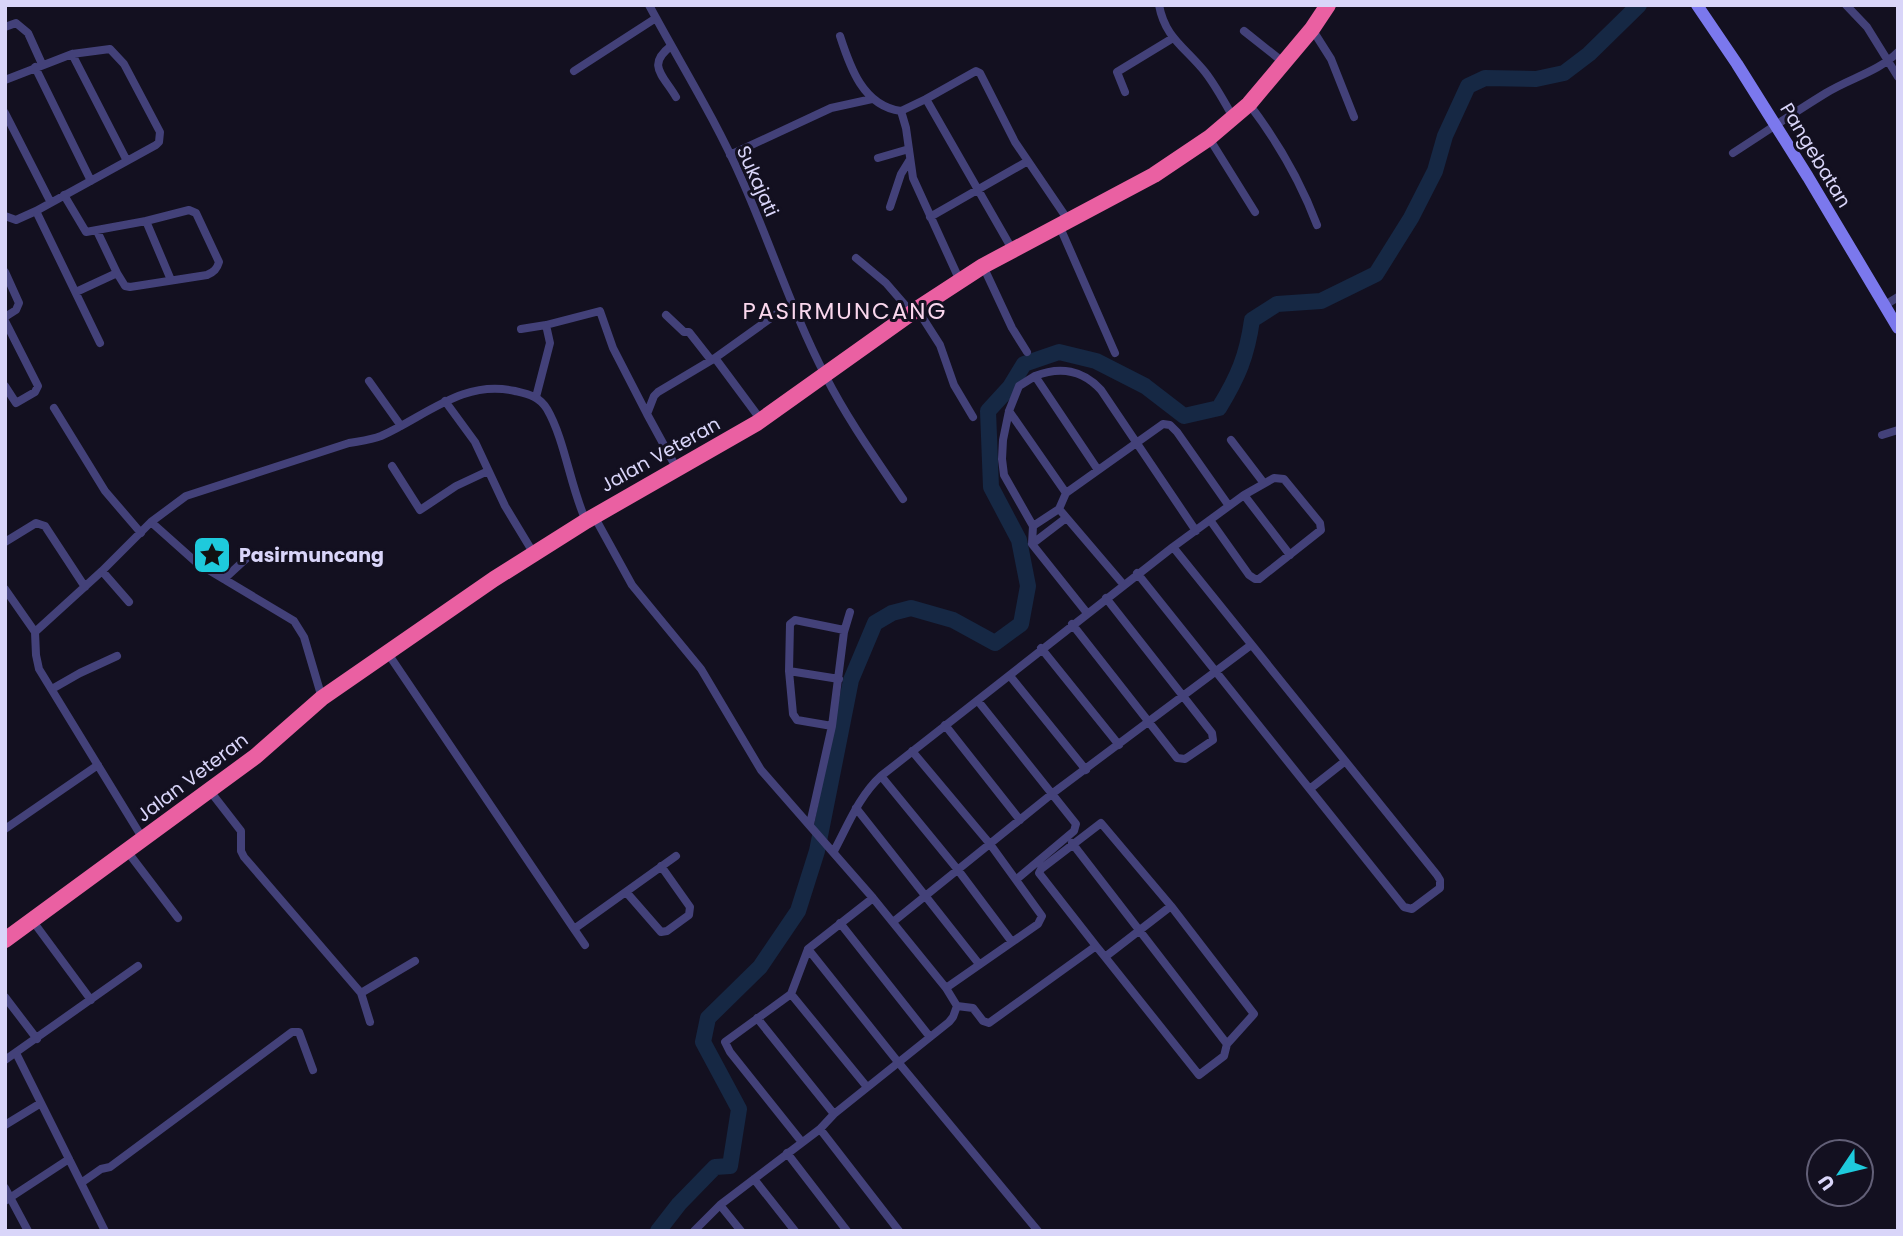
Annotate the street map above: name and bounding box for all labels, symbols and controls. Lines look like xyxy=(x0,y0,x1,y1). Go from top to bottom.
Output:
street label: Pangebatan xyxy=(1774,98,1858,213)
street label: Sukajati xyxy=(730,141,785,221)
district label: PASIRMUNCANG xyxy=(743,295,947,327)
street label: Jalan Veteran xyxy=(596,410,725,499)
place icon: Pasirmuncang xyxy=(191,534,233,576)
place label: Pasirmuncang xyxy=(239,542,384,569)
street label: Jalan Veteran xyxy=(131,727,254,828)
north arrow xyxy=(1805,1138,1875,1208)
text: U xyxy=(1812,1169,1841,1196)

